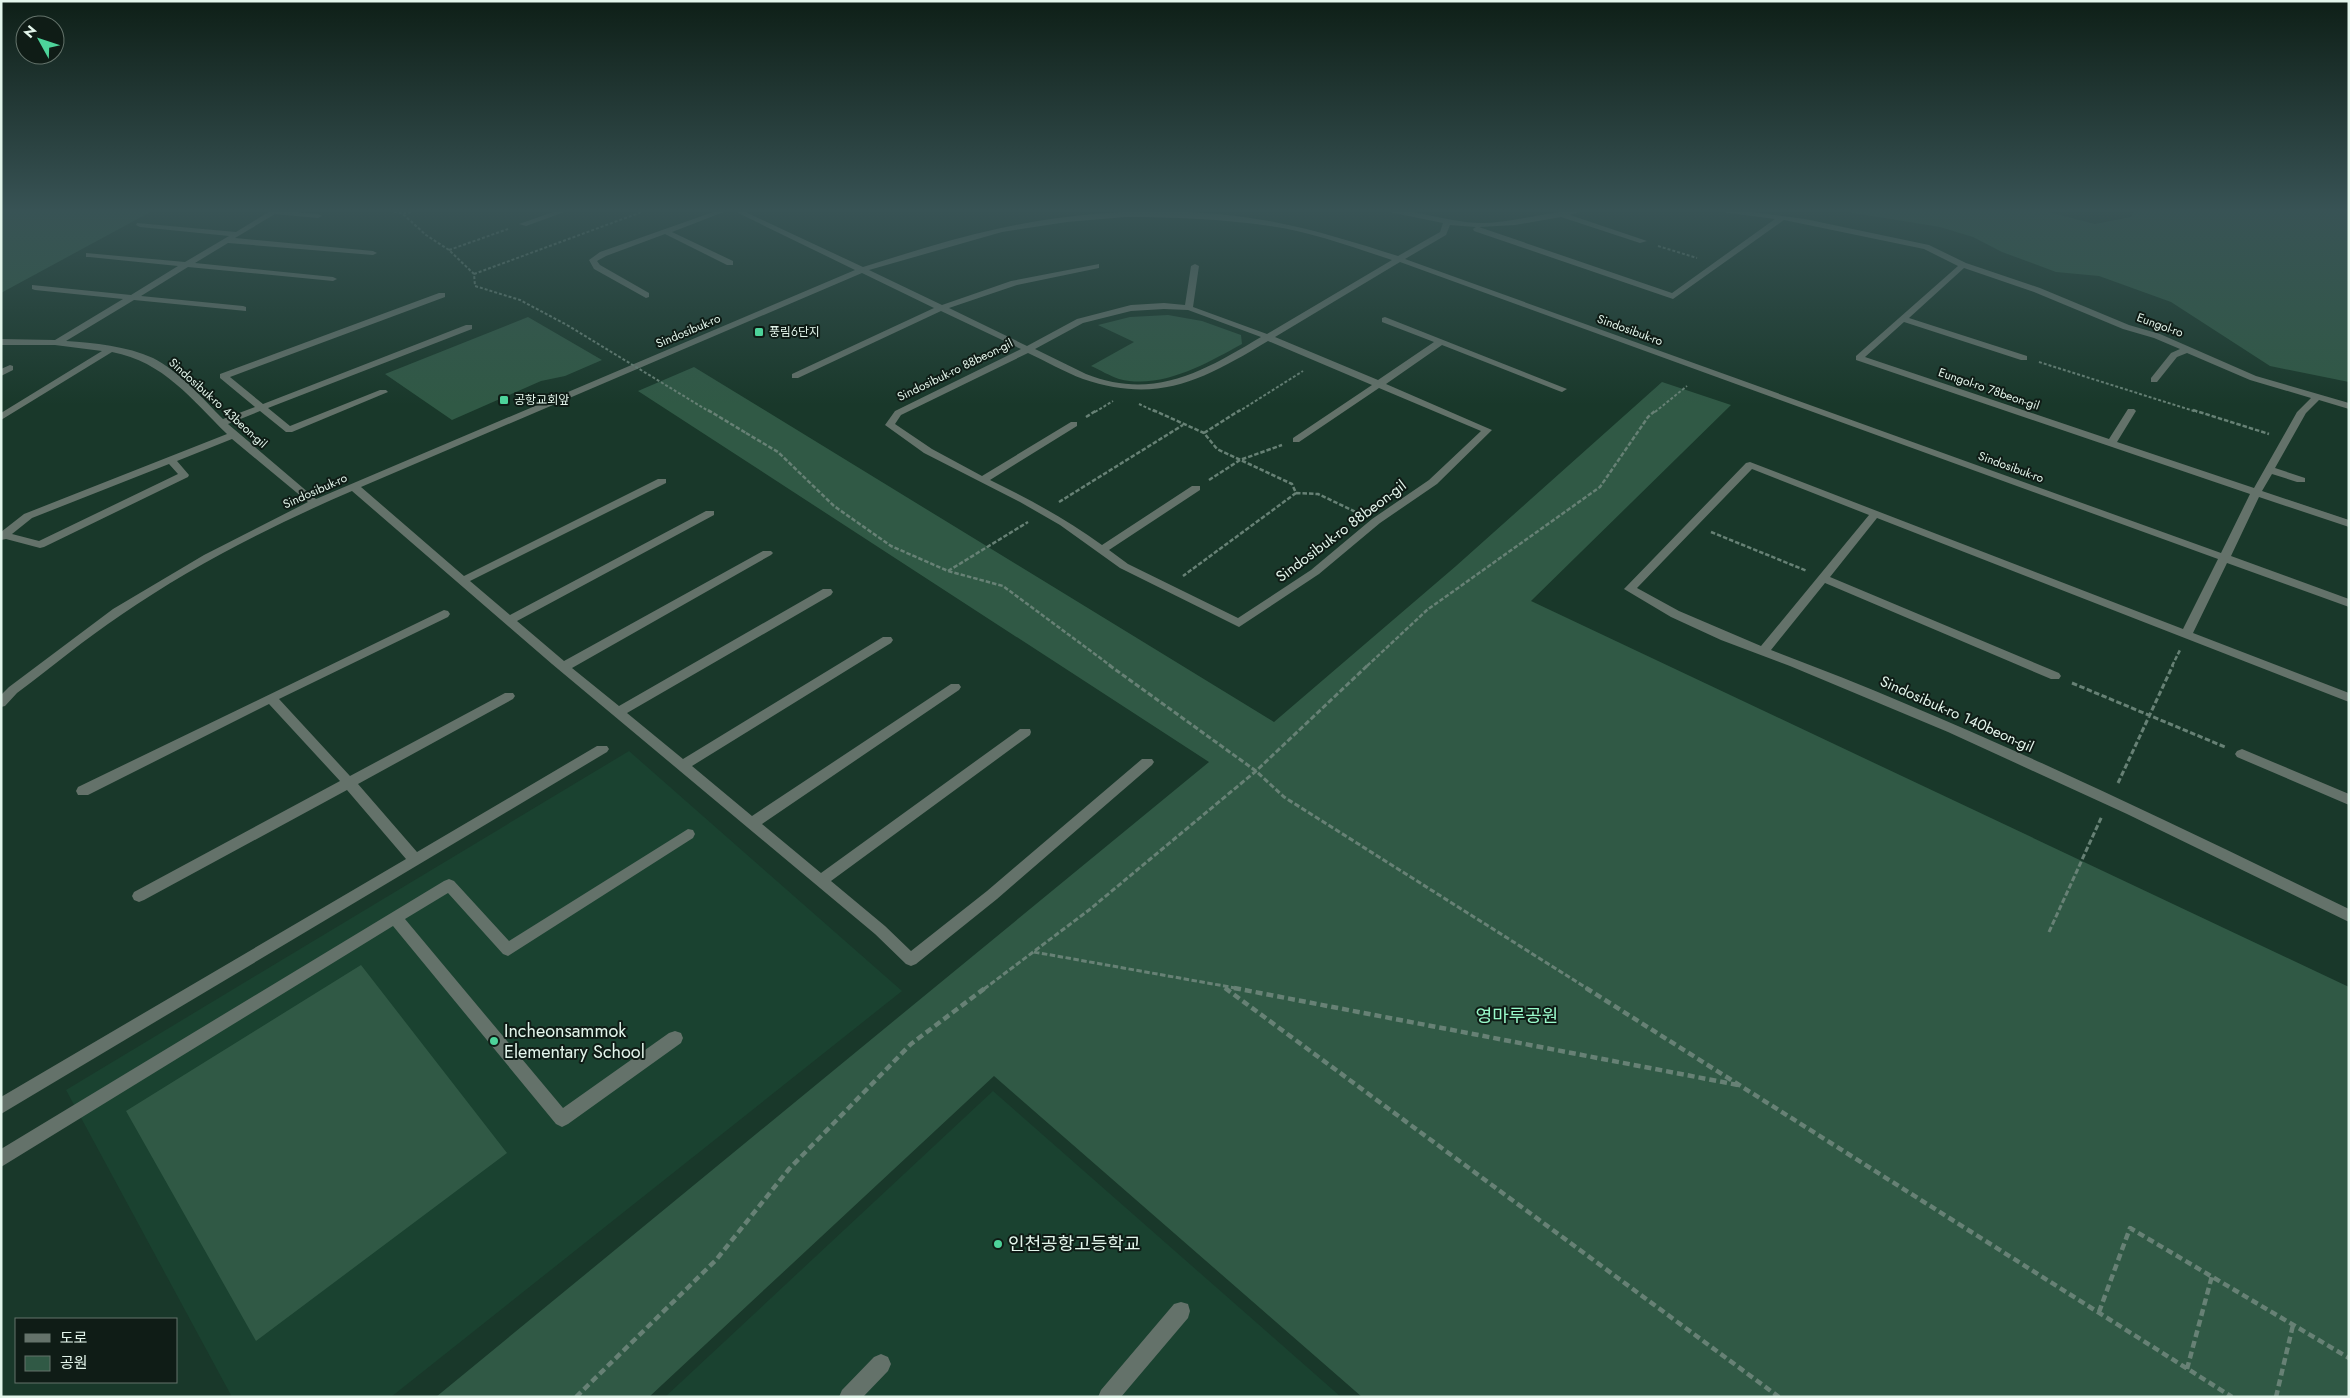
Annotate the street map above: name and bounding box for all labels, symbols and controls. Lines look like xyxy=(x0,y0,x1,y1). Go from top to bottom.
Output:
north arrow xyxy=(15,15,65,65)
text: N xyxy=(19,21,41,42)
street label: Eungol-ro xyxy=(2134,308,2186,342)
street label: Sindosibuk-ro xyxy=(653,309,724,353)
street label: Sindosibuk-ro xyxy=(1595,310,1666,350)
place label: 풍림6단지 xyxy=(769,323,820,341)
marker: 풍림6단지 xyxy=(753,326,765,338)
street label: Sindosibuk-ro 88beon-gil xyxy=(894,334,1016,406)
street label: Sindosibuk-ro 43beon-gil xyxy=(165,354,271,452)
street label: Eungol-ro 78beon-gil xyxy=(1936,363,2042,415)
place label: 공항교회앞 xyxy=(514,391,569,409)
marker: 공항교회앞 xyxy=(498,394,510,406)
street label: Sindosibuk-ro xyxy=(1976,447,2047,487)
street label: Sindosibuk-ro xyxy=(280,469,350,513)
street label: Sindosibuk-ro 88beon-gil xyxy=(1271,475,1411,587)
street label: Sindosibuk-ro 140beon-gil xyxy=(1877,670,2037,758)
park label: 영마루공원 xyxy=(1476,1003,1558,1029)
place label: Incheonsammok Elementary School xyxy=(504,1018,645,1065)
marker: Incheonsammok Elementary School xyxy=(488,1035,500,1047)
place label: 인천공항고등학교 xyxy=(1008,1231,1140,1257)
marker: 인천공항고등학교 xyxy=(992,1238,1004,1250)
legend xyxy=(15,1318,178,1383)
text: 도로 xyxy=(60,1327,88,1349)
text: 공원 xyxy=(60,1352,88,1374)

